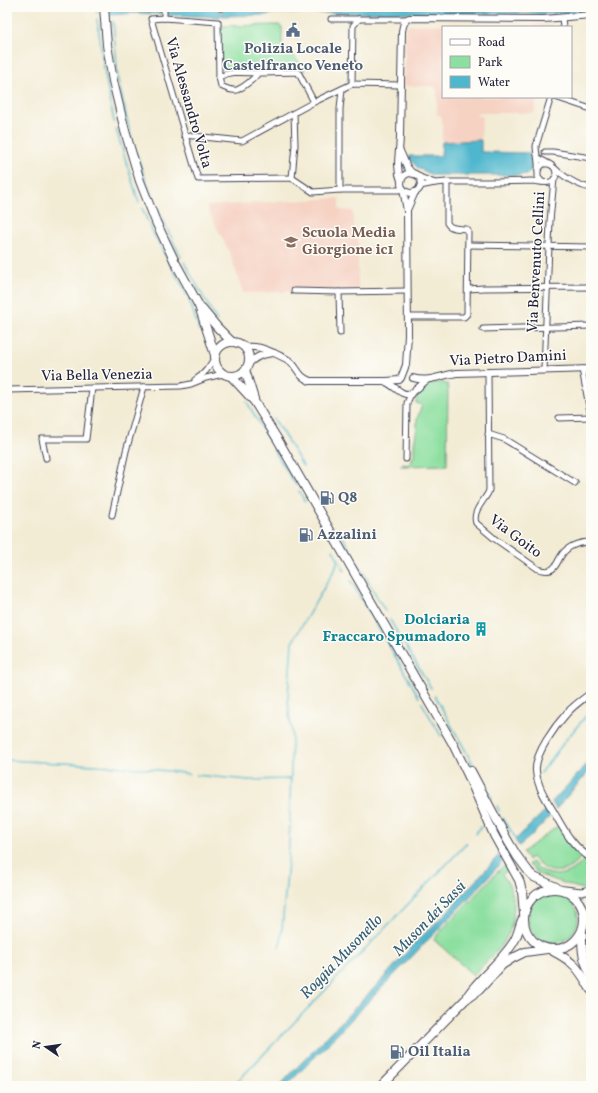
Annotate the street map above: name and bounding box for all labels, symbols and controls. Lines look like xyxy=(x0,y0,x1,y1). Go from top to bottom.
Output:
public building icon: Polizia Locale Castelfranco Veneto xyxy=(285,22,301,38)
legend xyxy=(442,26,572,98)
street label: Via Alessandro Volta xyxy=(159,35,217,171)
text: Road xyxy=(478,35,505,51)
place label: Polizia Locale Castelfranco Veneto xyxy=(223,39,363,77)
text: Park xyxy=(478,55,503,71)
text: Water xyxy=(478,75,510,91)
street label: Via Benvenuto Cellini xyxy=(523,191,551,333)
place label: Scuola Media Giorgione ic1 xyxy=(302,223,396,261)
school or university icon: Scuola Media Giorgione ic1 xyxy=(283,234,299,250)
street label: Via Pietro Damini xyxy=(449,345,567,373)
street label: Via Bella Venezia xyxy=(41,365,153,387)
place label: Q8 xyxy=(338,488,357,509)
fuel station icon: Q8 xyxy=(319,490,335,506)
street label: Via Goito xyxy=(484,510,546,564)
place label: Azzalini xyxy=(317,525,377,546)
fuel station icon: Azzalini xyxy=(298,527,314,543)
place label: Dolciaria Fraccaro Spumadoro xyxy=(323,610,470,648)
building icon: Dolciaria Fraccaro Spumadoro xyxy=(473,621,489,637)
water label: Muson dei Sassi xyxy=(388,876,472,962)
water label: Roggia Musonello xyxy=(296,909,389,1004)
north arrow xyxy=(26,1027,66,1067)
text: N xyxy=(30,1040,46,1051)
place label: Oil Italia xyxy=(408,1042,471,1063)
fuel station icon: Oil Italia xyxy=(389,1044,405,1060)

